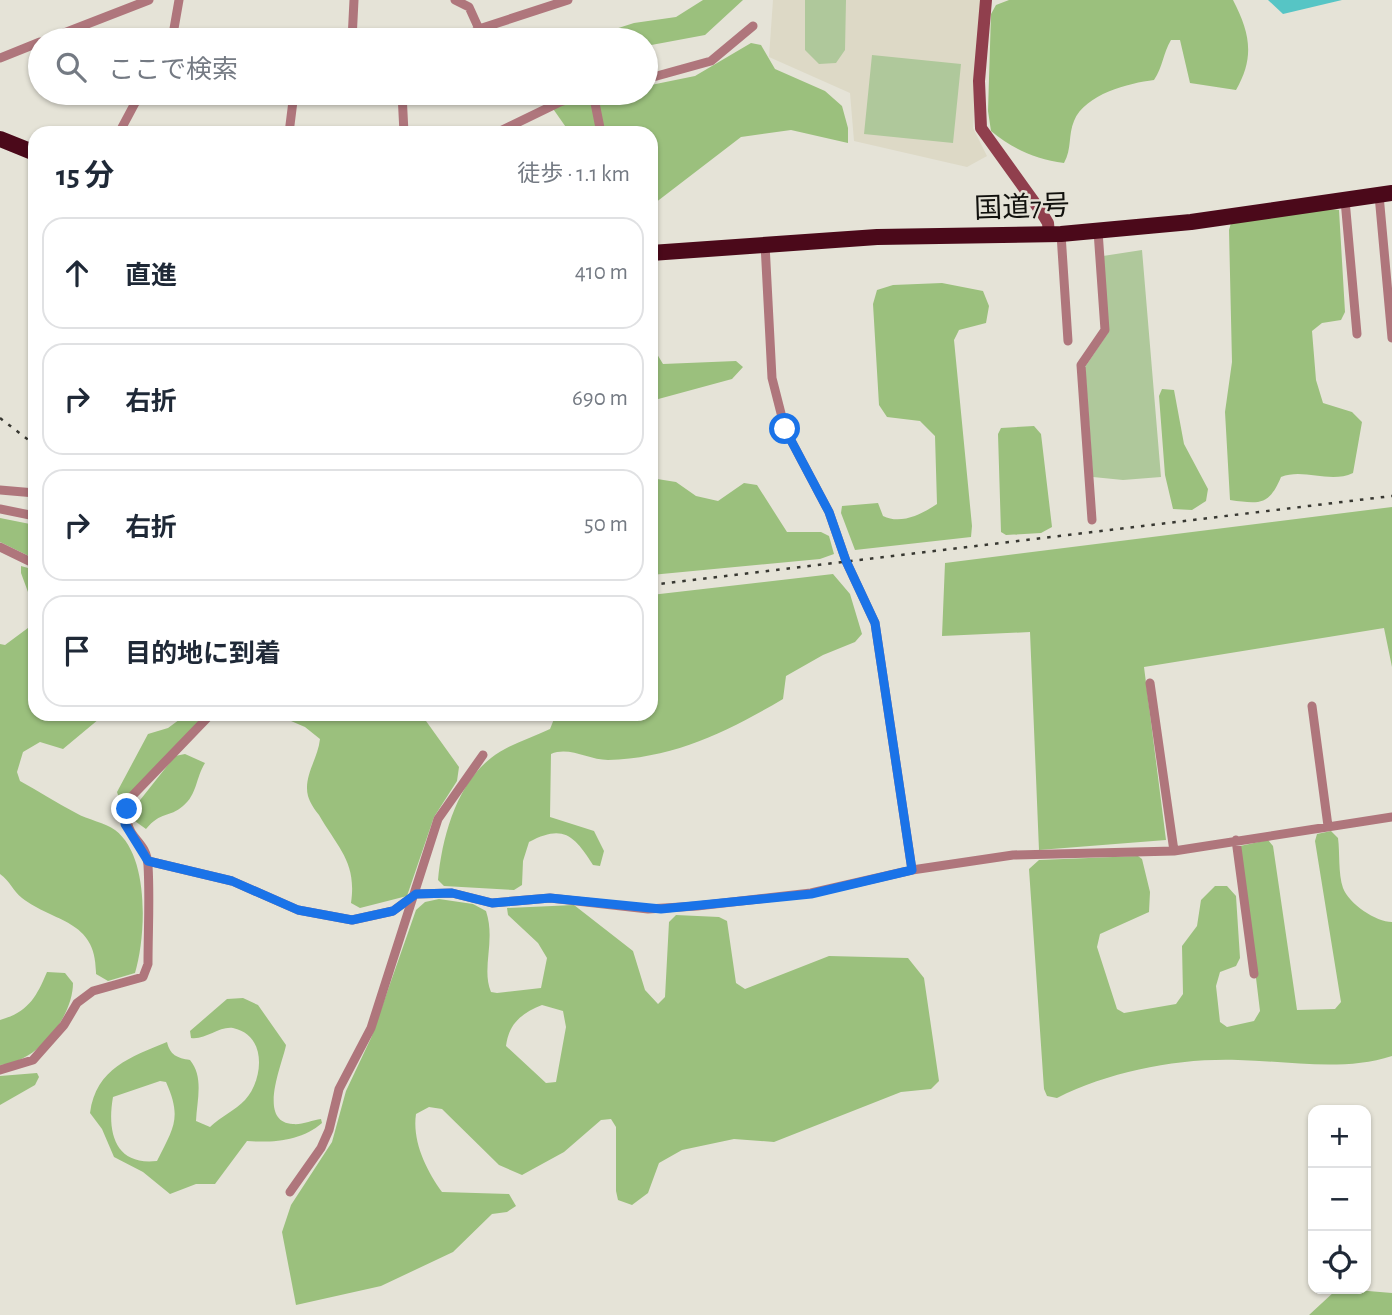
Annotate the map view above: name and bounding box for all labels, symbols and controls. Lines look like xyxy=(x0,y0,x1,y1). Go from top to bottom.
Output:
search box xyxy=(28,28,658,105)
icon: search xyxy=(52,48,90,86)
text: ここで検索 xyxy=(108,57,238,83)
text: 15 分 xyxy=(56,161,114,191)
text: 徒歩 · 1.1 km xyxy=(517,163,630,186)
street label: 国道7号 xyxy=(974,190,1070,224)
icon: ahead xyxy=(58,254,96,292)
text: 410 m xyxy=(575,261,628,284)
text: 直進 xyxy=(125,263,177,289)
icon: right xyxy=(58,380,96,418)
text: 690 m xyxy=(572,387,628,410)
text: 右折 xyxy=(125,389,177,415)
route start xyxy=(769,413,800,444)
icon: right xyxy=(58,506,96,544)
text: 50 m xyxy=(584,513,628,536)
text: 右折 xyxy=(125,515,177,541)
icon: arrive xyxy=(58,632,96,670)
text: 目的地に到着 xyxy=(125,641,281,667)
route end xyxy=(111,793,142,824)
map controls xyxy=(1308,1105,1371,1294)
button: + xyxy=(1308,1105,1371,1168)
button: − xyxy=(1308,1168,1371,1231)
button: locate xyxy=(1308,1231,1371,1294)

